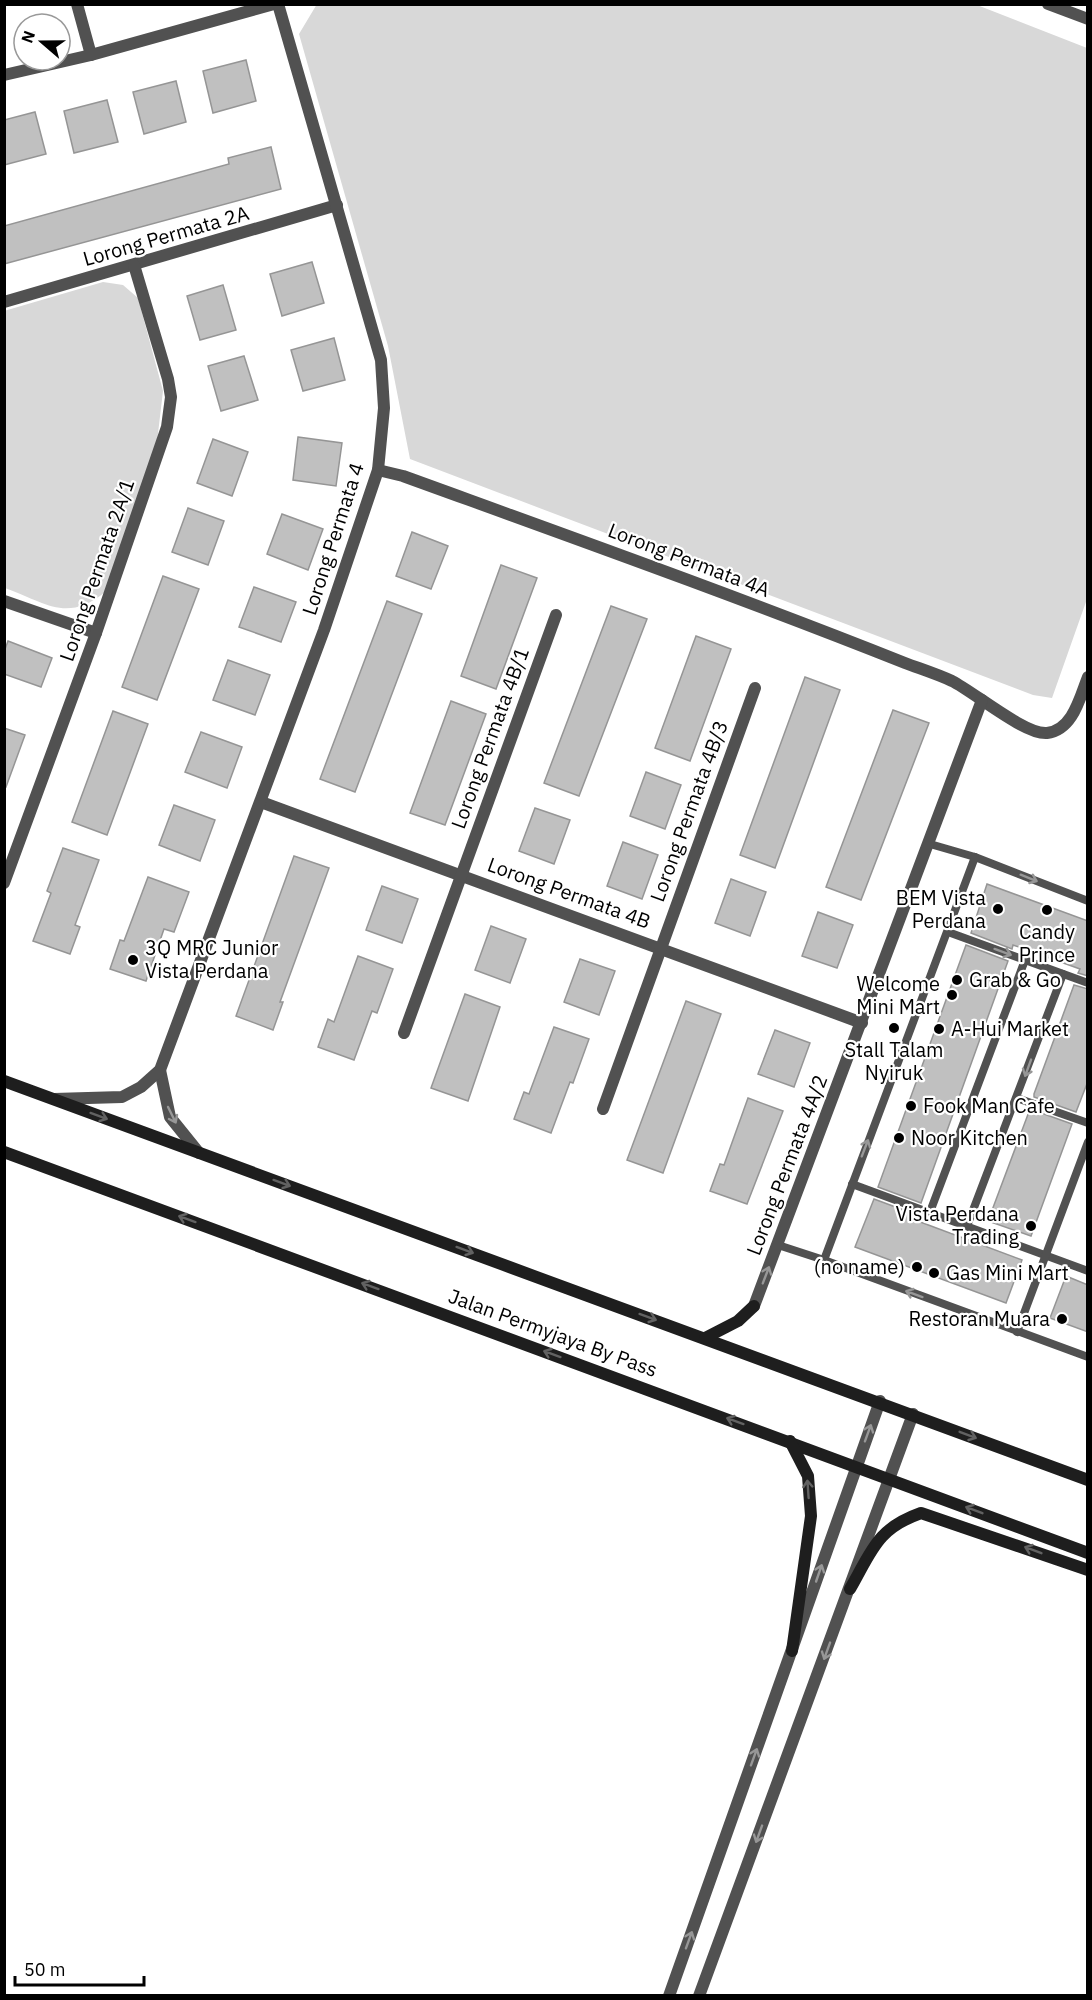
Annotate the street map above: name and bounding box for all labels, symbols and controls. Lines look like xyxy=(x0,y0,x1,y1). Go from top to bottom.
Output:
north arrow xyxy=(12,12,72,72)
text: N xyxy=(17,28,39,46)
street label: Lorong Permata 2A xyxy=(80,199,252,272)
street label: Lorong Permata 4 xyxy=(295,459,370,618)
street label: Lorong Permata 2A/1 xyxy=(53,475,140,665)
street label: Lorong Permata 4A xyxy=(604,516,774,603)
street label: Lorong Permata 4B/1 xyxy=(444,643,535,832)
street label: Lorong Permata 4B/3 xyxy=(643,716,734,905)
street label: Lorong Permata 4B xyxy=(484,850,654,935)
one-way arrow xyxy=(1019,873,1038,884)
place label: BEM Vista Perdana xyxy=(896,884,986,934)
marker: BEM Vista Perdana xyxy=(991,902,1005,916)
marker: Candy Prince xyxy=(1040,903,1054,917)
place label: Candy Prince xyxy=(1019,918,1075,968)
place label: 3Q MRC Junior Vista Perdana xyxy=(145,934,278,984)
one-way arrow xyxy=(993,948,1012,959)
marker: 3Q MRC Junior Vista Perdana xyxy=(126,953,140,967)
place label: Grab & Go xyxy=(969,966,1061,993)
place label: Welcome Mini Mart xyxy=(856,970,940,1020)
marker: Grab & Go xyxy=(950,973,964,987)
marker: Welcome Mini Mart xyxy=(945,988,959,1002)
place label: A-Hui Market xyxy=(951,1015,1069,1042)
marker: Stall Talam Nyiruk xyxy=(887,1021,901,1035)
marker: A-Hui Market xyxy=(932,1022,946,1036)
place label: Stall Talam Nyiruk xyxy=(844,1036,944,1086)
one-way arrow xyxy=(1021,1058,1032,1077)
street label: Lorong Permata 4A/2 xyxy=(740,1071,833,1259)
place label: Fook Man Cafe xyxy=(923,1092,1055,1119)
marker: Fook Man Cafe xyxy=(904,1099,918,1113)
one-way arrow xyxy=(166,1106,178,1124)
one-way arrow xyxy=(89,1111,108,1122)
place label: Noor Kitchen xyxy=(911,1124,1028,1151)
marker: Noor Kitchen xyxy=(892,1131,906,1145)
one-way arrow xyxy=(861,1139,872,1158)
one-way arrow xyxy=(272,1179,291,1190)
place label: Vista Perdana Trading xyxy=(896,1200,1019,1250)
one-way arrow xyxy=(178,1212,196,1223)
marker: Vista Perdana Trading xyxy=(1024,1219,1038,1233)
one-way arrow xyxy=(455,1246,474,1257)
place label: (no name) xyxy=(814,1253,905,1280)
place label: Gas Mini Mart xyxy=(946,1259,1069,1286)
marker: (no name) xyxy=(910,1260,924,1274)
marker: Gas Mini Mart xyxy=(927,1266,941,1280)
one-way arrow xyxy=(761,1267,772,1285)
one-way arrow xyxy=(361,1280,379,1291)
street label: Jalan Permyjaya By Pass xyxy=(445,1282,661,1383)
one-way arrow xyxy=(905,1287,924,1298)
place label: Restoran Muara xyxy=(909,1305,1050,1332)
marker: Restoran Muara xyxy=(1055,1312,1069,1326)
one-way arrow xyxy=(638,1313,657,1324)
one-way arrow xyxy=(544,1347,562,1358)
one-way arrow xyxy=(727,1415,745,1426)
one-way arrow xyxy=(863,1425,874,1443)
one-way arrow xyxy=(958,1430,976,1441)
one-way arrow xyxy=(803,1479,814,1499)
one-way arrow xyxy=(965,1504,984,1515)
one-way arrow xyxy=(1024,1544,1043,1555)
one-way arrow xyxy=(815,1564,826,1583)
one-way arrow xyxy=(821,1641,832,1660)
one-way arrow xyxy=(750,1748,761,1767)
one-way arrow xyxy=(753,1824,764,1843)
one-way arrow xyxy=(684,1932,695,1950)
scale bar xyxy=(15,1949,144,1987)
text: 50 m xyxy=(24,1958,66,1981)

